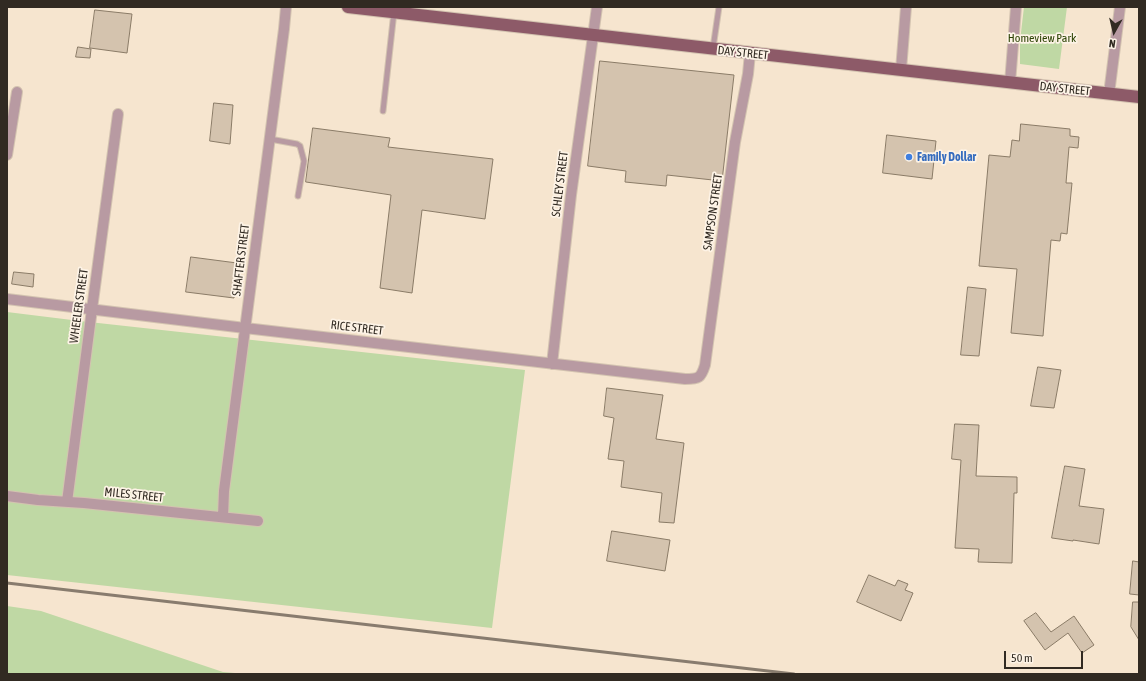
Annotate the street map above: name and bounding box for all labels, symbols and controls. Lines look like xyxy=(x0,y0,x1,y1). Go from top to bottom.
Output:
north arrow xyxy=(1094,12,1134,52)
park label: Homeview Park xyxy=(1008,31,1076,45)
text: N xyxy=(1108,37,1116,50)
street label: DAY STREET xyxy=(717,43,769,63)
street label: DAY STREET xyxy=(1039,79,1091,99)
street label: SCHLEY STREET xyxy=(549,150,571,218)
place label: Family Dollar xyxy=(917,150,976,164)
marker: Family Dollar xyxy=(904,152,914,162)
street label: SAMPSON STREET xyxy=(700,173,726,251)
street label: SHAFTER STREET xyxy=(229,223,253,297)
street label: WHEELER STREET xyxy=(67,268,91,344)
street label: RICE STREET xyxy=(330,318,384,338)
street label: MILES STREET xyxy=(104,485,164,505)
scale bar xyxy=(1006,643,1085,669)
text: 50 m xyxy=(1011,651,1033,665)

